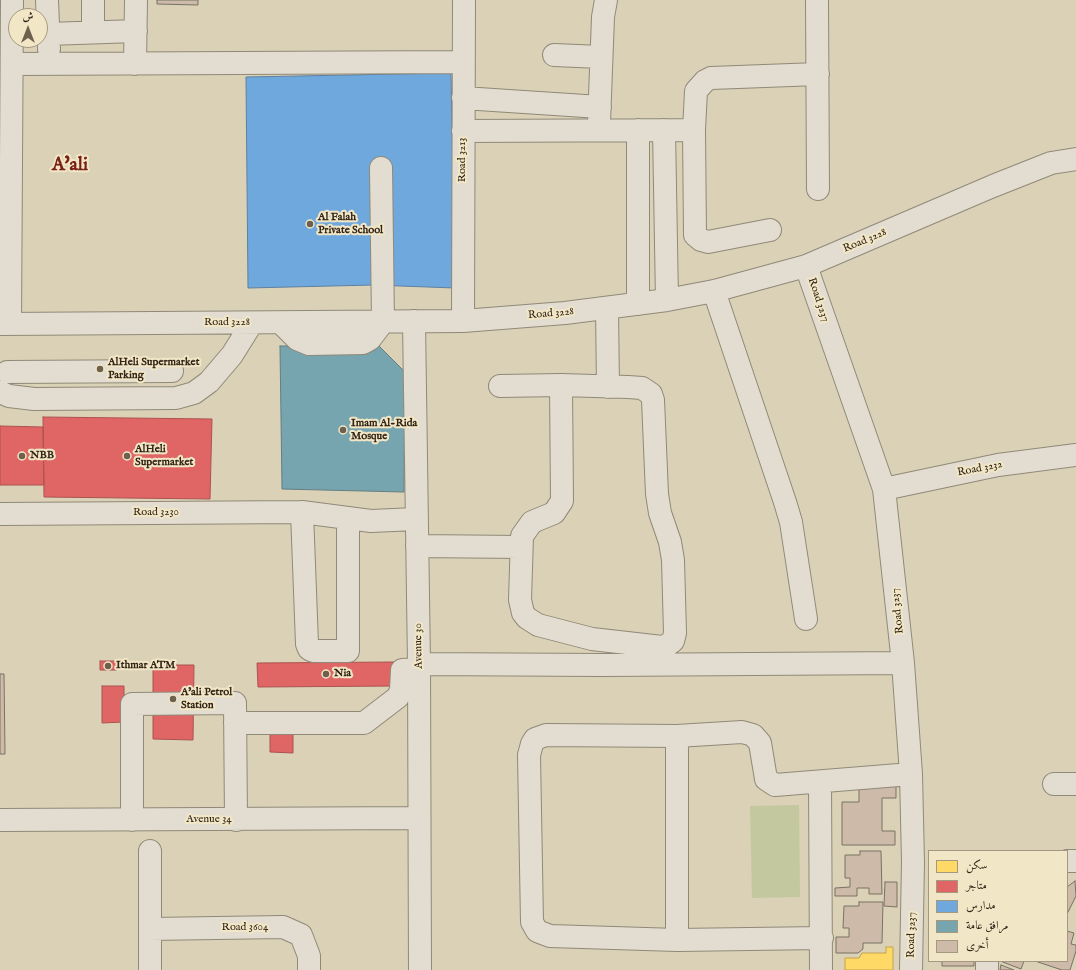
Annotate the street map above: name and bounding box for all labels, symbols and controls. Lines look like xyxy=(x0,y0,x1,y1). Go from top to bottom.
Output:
north arrow xyxy=(8,8,48,48)
text: ش xyxy=(23,10,33,24)
street label: Road 3213 xyxy=(456,138,470,182)
district label: A'ali xyxy=(52,155,88,177)
place label: Al Falah Private School xyxy=(318,211,383,237)
marker: Al Falah Private School xyxy=(305,219,315,229)
street label: Road 3228 xyxy=(841,226,889,256)
street label: Road 3237 xyxy=(804,276,832,324)
street label: Road 3228 xyxy=(528,305,574,323)
street label: Road 3228 xyxy=(204,316,250,330)
place label: AlHeli Supermarket Parking xyxy=(108,356,199,382)
marker: AlHeli Supermarket Parking xyxy=(95,364,105,374)
place label: Imam Al-Rida Mosque xyxy=(351,417,417,443)
marker: Imam Al-Rida Mosque xyxy=(338,425,348,435)
place label: AlHeli Supermarket xyxy=(135,443,193,469)
place label: NBB xyxy=(30,449,54,463)
marker: NBB xyxy=(17,451,27,461)
marker: AlHeli Supermarket xyxy=(122,451,132,461)
street label: Road 3232 xyxy=(956,458,1004,480)
street label: Road 3230 xyxy=(133,506,179,520)
street label: Road 3237 xyxy=(889,588,907,634)
street label: Avenue 30 xyxy=(412,623,426,669)
place label: Ithmar ATM xyxy=(116,659,175,673)
marker: Ithmar ATM xyxy=(103,661,113,671)
place label: Nia xyxy=(334,667,351,681)
marker: Nia xyxy=(321,669,331,679)
place label: A'ali Petrol Station xyxy=(181,686,232,712)
marker: A'ali Petrol Station xyxy=(168,694,178,704)
street label: Avenue 34 xyxy=(186,813,232,827)
legend xyxy=(928,850,1068,962)
text: سكن xyxy=(966,858,987,873)
text: متاجر xyxy=(966,878,987,893)
text: مدارس xyxy=(966,898,996,913)
street label: Road 3237 xyxy=(905,912,919,958)
text: مرافق عامة xyxy=(966,918,1009,933)
street label: Road 3604 xyxy=(222,921,268,935)
text: أخرى xyxy=(966,938,989,953)

